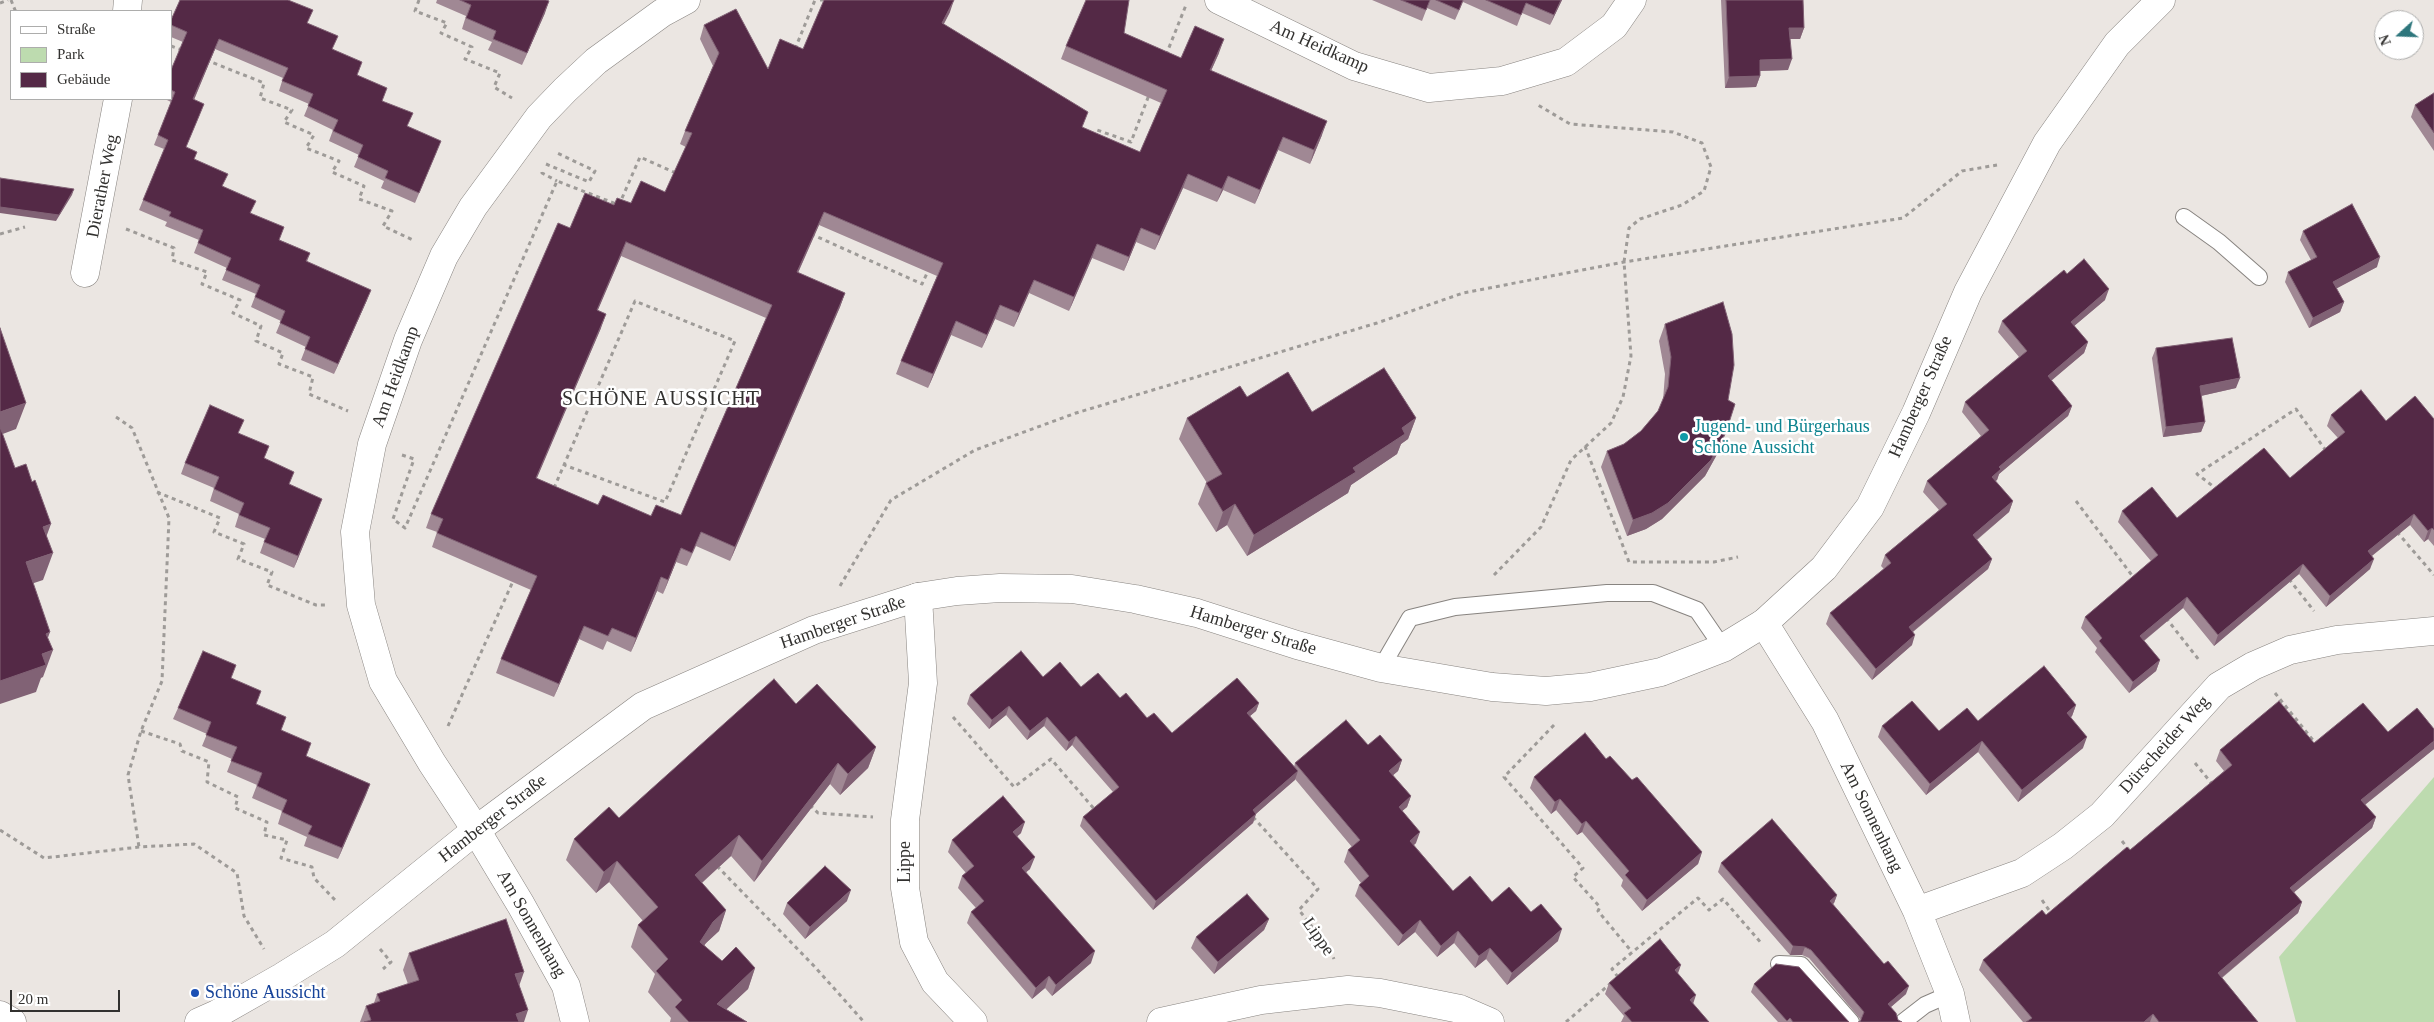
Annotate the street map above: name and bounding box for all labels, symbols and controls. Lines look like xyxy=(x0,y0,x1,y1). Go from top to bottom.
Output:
legend xyxy=(10,10,172,100)
north arrow xyxy=(2374,10,2424,60)
street label: Am Heidkamp xyxy=(1266,15,1372,79)
text: Straße xyxy=(57,21,95,37)
text: N xyxy=(2377,33,2394,47)
text: Park xyxy=(57,46,85,62)
text: Gebäude xyxy=(57,71,110,87)
street label: Dierather Weg xyxy=(82,132,124,240)
street label: Am Heidkamp xyxy=(368,323,424,431)
street label: Hamberger Straße xyxy=(1884,333,1958,461)
district label: SCHÖNE AUSSICHT xyxy=(560,388,762,412)
place label: Jugend- und Bürgerhaus Schöne Aussicht xyxy=(1694,416,1870,458)
marker: Jugend- und Bürgerhaus Schöne Aussicht xyxy=(1678,431,1690,443)
street label: Hamberger Straße xyxy=(777,591,909,655)
street label: Hamberger Straße xyxy=(1187,602,1319,660)
street label: Dürscheider Weg xyxy=(2115,691,2215,799)
street label: Am Sonnenhang xyxy=(1835,758,1907,876)
street label: Hamberger Straße xyxy=(435,770,551,868)
street label: Lippe xyxy=(894,841,916,883)
street label: Am Sonnenhang xyxy=(492,866,570,982)
street label: Lippe xyxy=(1297,914,1339,960)
scale bar xyxy=(12,980,122,1012)
place label: Schöne Aussicht xyxy=(205,982,325,1004)
marker: Schöne Aussicht xyxy=(189,987,201,999)
text: 20 m xyxy=(18,991,48,1007)

